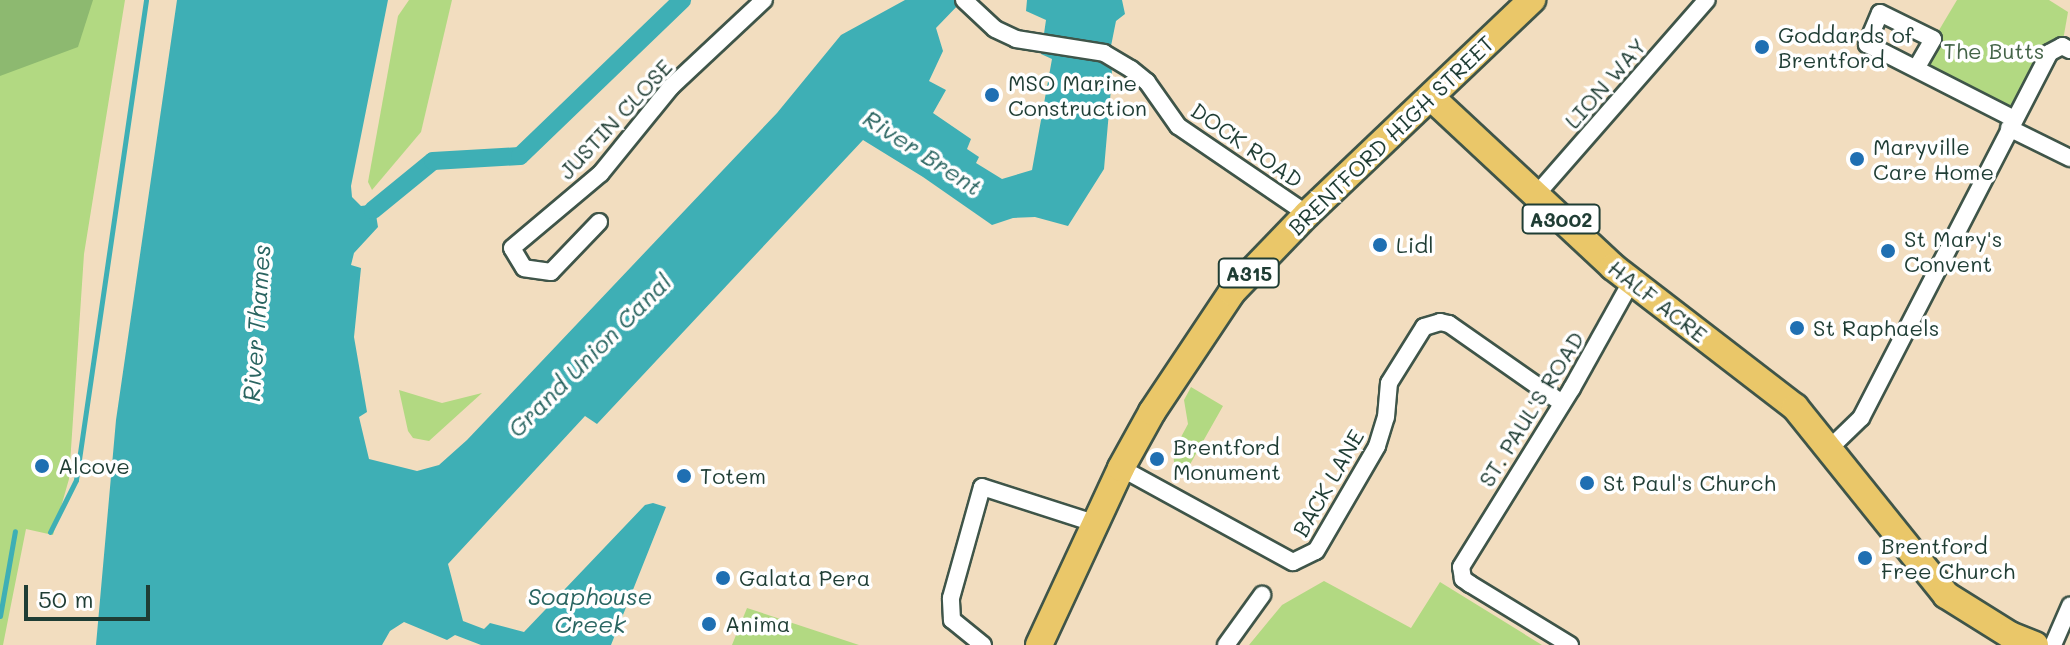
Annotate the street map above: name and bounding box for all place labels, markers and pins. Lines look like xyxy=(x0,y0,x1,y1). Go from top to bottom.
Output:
place label: Goddards of Brentford xyxy=(1778,21,1913,72)
marker: Goddards of Brentford xyxy=(1753,38,1771,56)
place label: MSO Marine Construction xyxy=(1008,69,1147,120)
marker: MSO Marine Construction xyxy=(983,86,1001,104)
place label: Maryville Care Home xyxy=(1873,133,1994,184)
marker: Maryville Care Home xyxy=(1848,150,1866,168)
place label: St Mary's Convent xyxy=(1904,225,2002,276)
place label: Lidl xyxy=(1396,232,1434,258)
marker: Lidl xyxy=(1371,236,1389,254)
marker: St Mary's Convent xyxy=(1879,242,1897,260)
place label: St Raphaels xyxy=(1813,315,1939,341)
marker: St Raphaels xyxy=(1788,319,1806,337)
place label: Brentford Monument xyxy=(1173,433,1281,484)
marker: Brentford Monument xyxy=(1148,450,1166,468)
place label: Alcove xyxy=(58,453,130,479)
marker: Alcove xyxy=(33,457,51,475)
place label: Totem xyxy=(700,463,766,489)
marker: Totem xyxy=(675,467,693,485)
place label: St Paul's Church xyxy=(1603,470,1776,496)
marker: St Paul's Church xyxy=(1578,474,1596,492)
place label: Brentford Free Church xyxy=(1881,532,2015,584)
marker: Brentford Free Church xyxy=(1856,549,1874,567)
place label: Galata Pera xyxy=(739,565,870,591)
marker: Galata Pera xyxy=(714,569,732,587)
place label: Anima xyxy=(725,611,790,637)
marker: Anima xyxy=(700,615,718,633)

